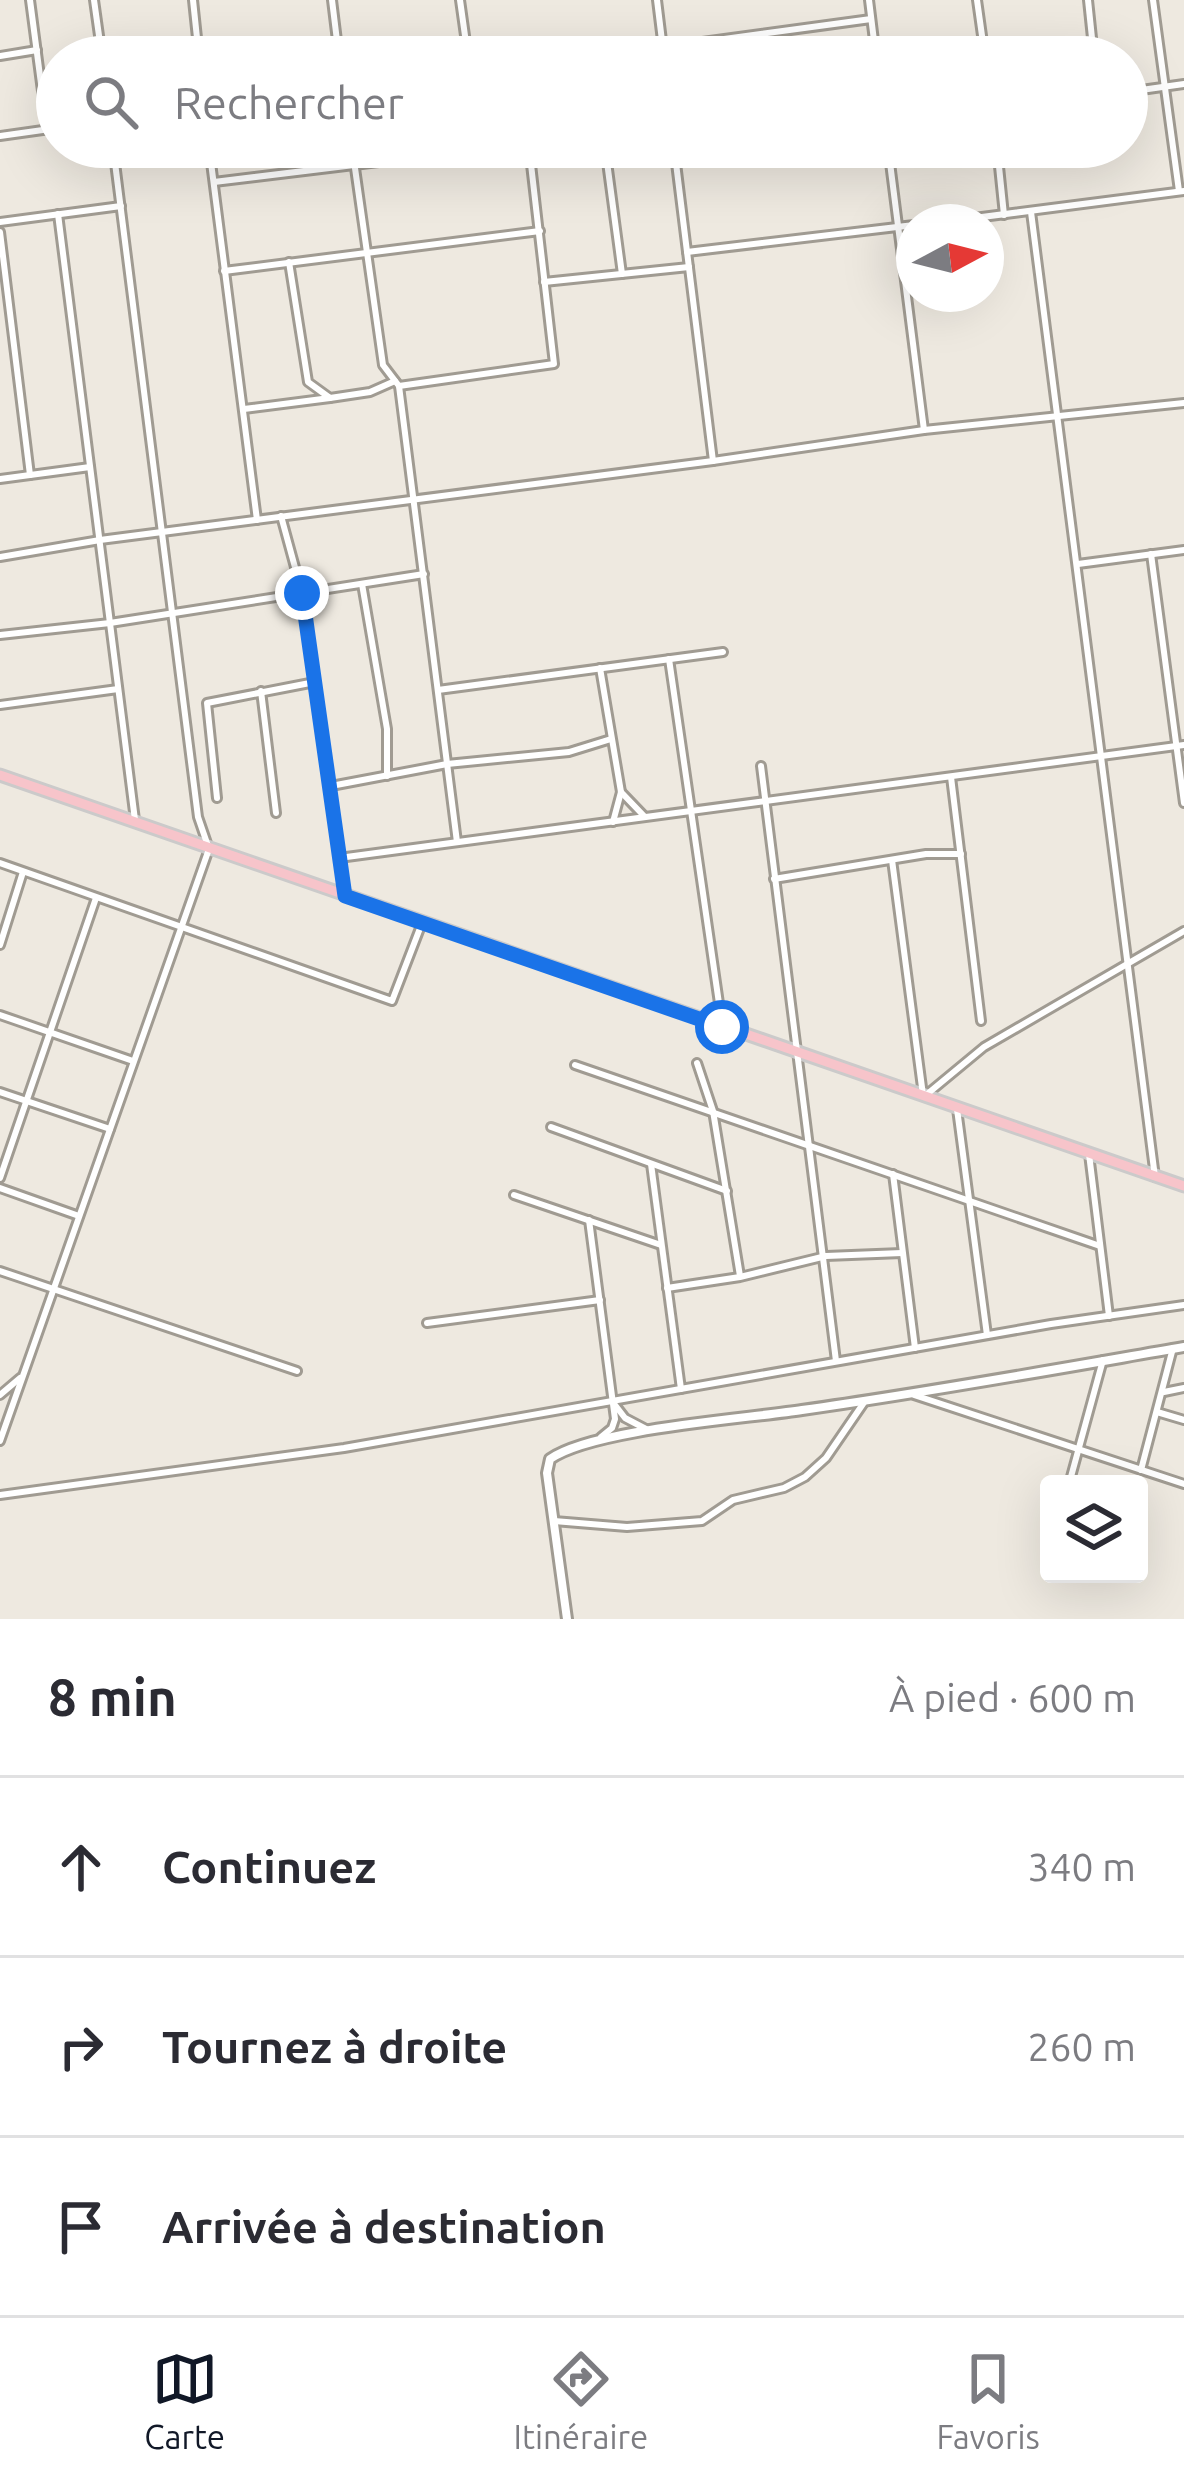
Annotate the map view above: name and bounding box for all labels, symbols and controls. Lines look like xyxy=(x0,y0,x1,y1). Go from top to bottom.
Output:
search box xyxy=(36,36,1148,168)
icon: search xyxy=(78,69,144,135)
text: Rechercher xyxy=(174,77,404,128)
north arrow xyxy=(896,204,1004,312)
route end xyxy=(275,566,329,620)
route start xyxy=(695,1000,749,1054)
map controls xyxy=(1040,1475,1148,1583)
button: layers xyxy=(1040,1475,1148,1583)
text: 8 min xyxy=(48,1668,177,1726)
text: À pied · 600 m xyxy=(889,1676,1136,1719)
icon: ahead xyxy=(48,1834,114,1900)
text: Continuez xyxy=(162,1841,376,1892)
text: 340 m xyxy=(1027,1845,1136,1888)
icon: right xyxy=(48,2014,114,2080)
text: Tournez à droite xyxy=(162,2021,507,2072)
text: 260 m xyxy=(1027,2025,1136,2068)
icon: arrive xyxy=(48,2194,114,2260)
text: Arrivée à destination xyxy=(162,2201,606,2252)
tab: Carte xyxy=(144,2346,225,2455)
tab: Itinéraire xyxy=(513,2346,648,2455)
tab: Favoris xyxy=(937,2346,1040,2455)

